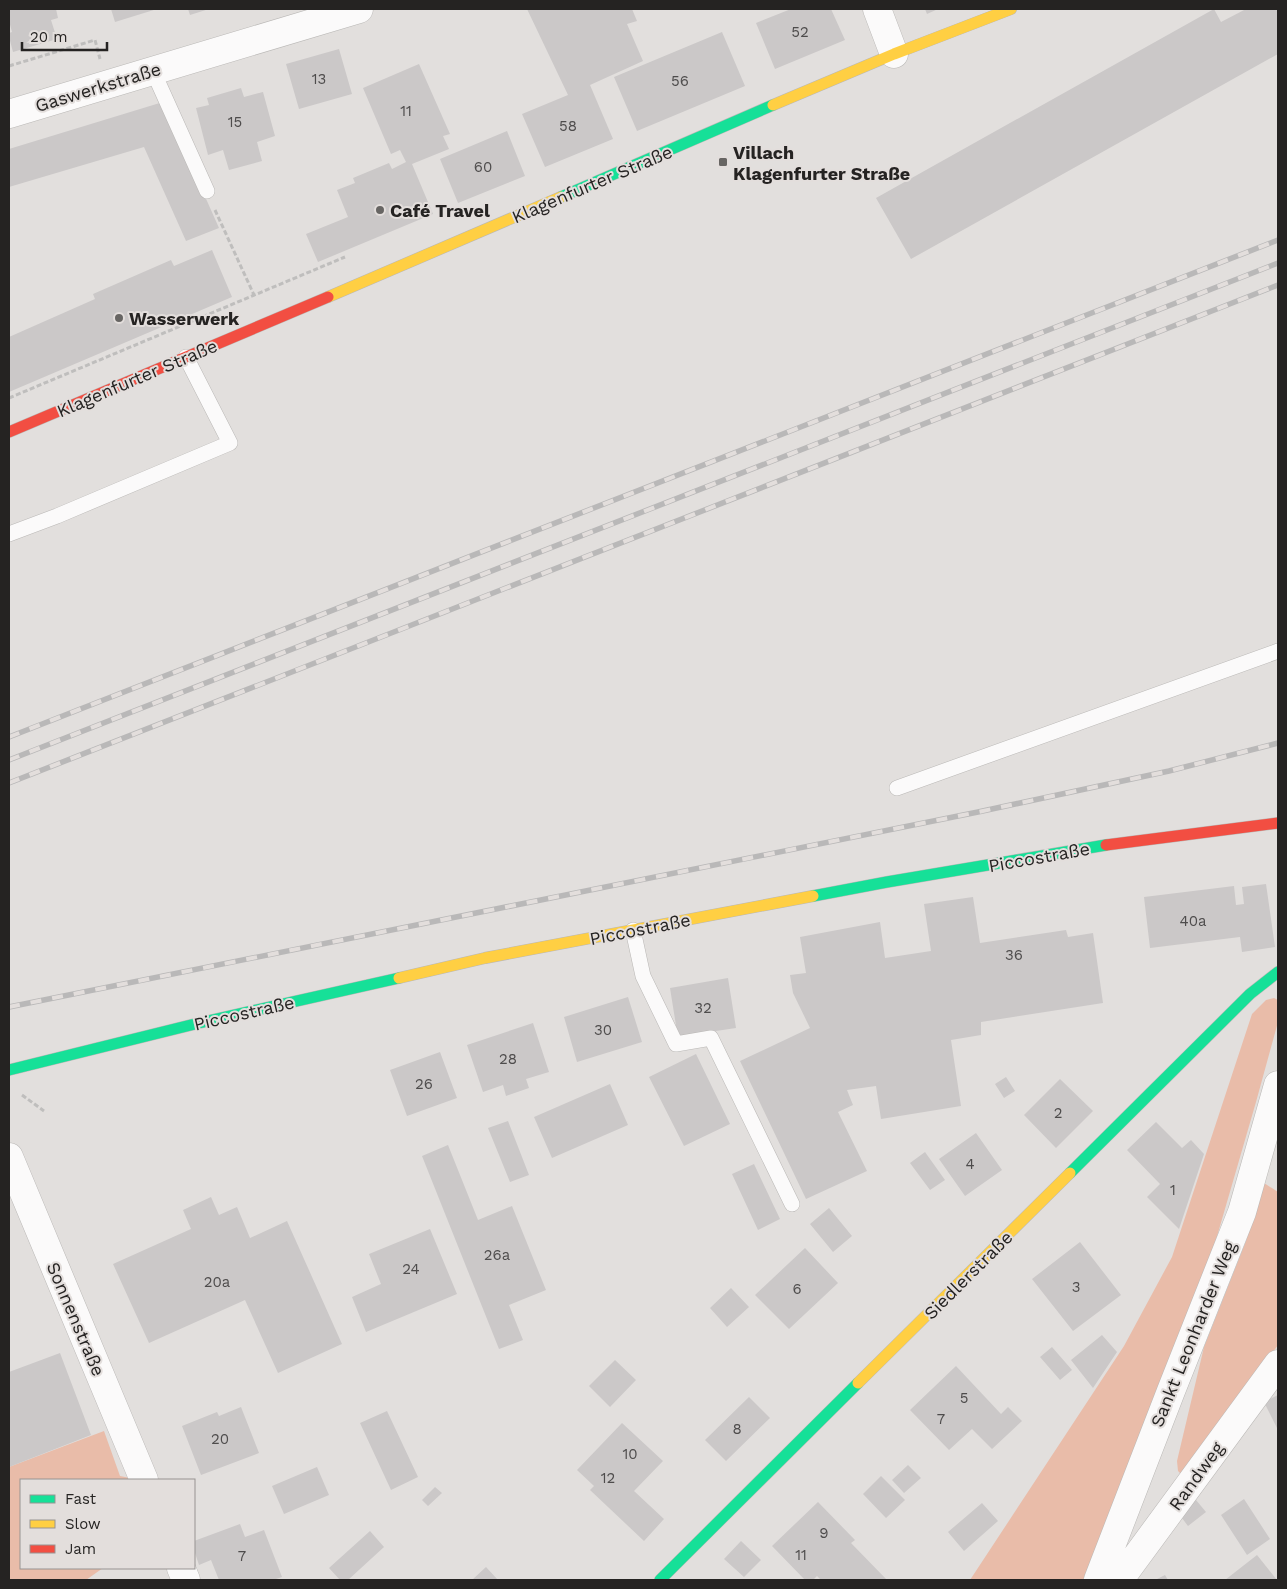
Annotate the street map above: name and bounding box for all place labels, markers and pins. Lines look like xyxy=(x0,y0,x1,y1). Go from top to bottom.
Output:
place label: Villach Klagenfurter Straße xyxy=(733,142,910,184)
marker: Villach Klagenfurter Straße xyxy=(717,156,729,168)
place label: Café Travel xyxy=(390,200,490,221)
marker: Café Travel xyxy=(374,204,386,216)
place label: Wasserwerk xyxy=(129,308,240,329)
marker: Wasserwerk xyxy=(113,312,125,324)

